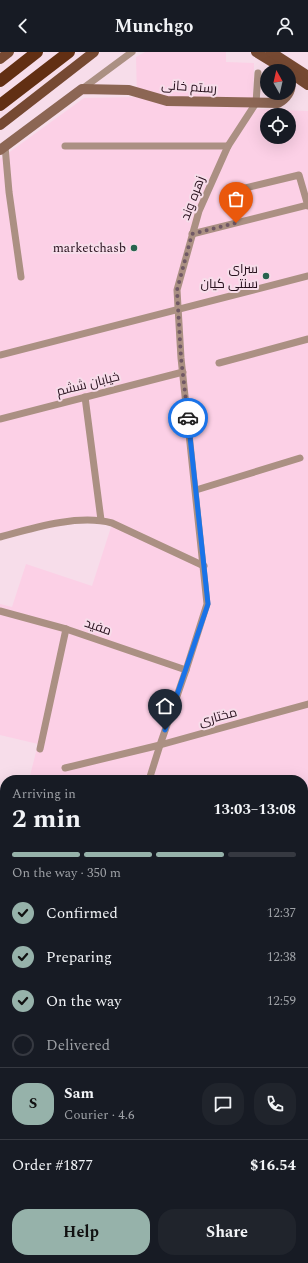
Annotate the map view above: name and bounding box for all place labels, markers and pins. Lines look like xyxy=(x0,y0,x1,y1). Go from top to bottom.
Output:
pin xyxy=(219,182,253,223)
place label: marketchasb xyxy=(53,238,126,258)
marker: marketchasb xyxy=(129,243,139,253)
place label: سرای سنتی کیان xyxy=(200,259,258,294)
marker: سرای سنتی کیان xyxy=(261,271,271,281)
pin xyxy=(148,689,182,730)

